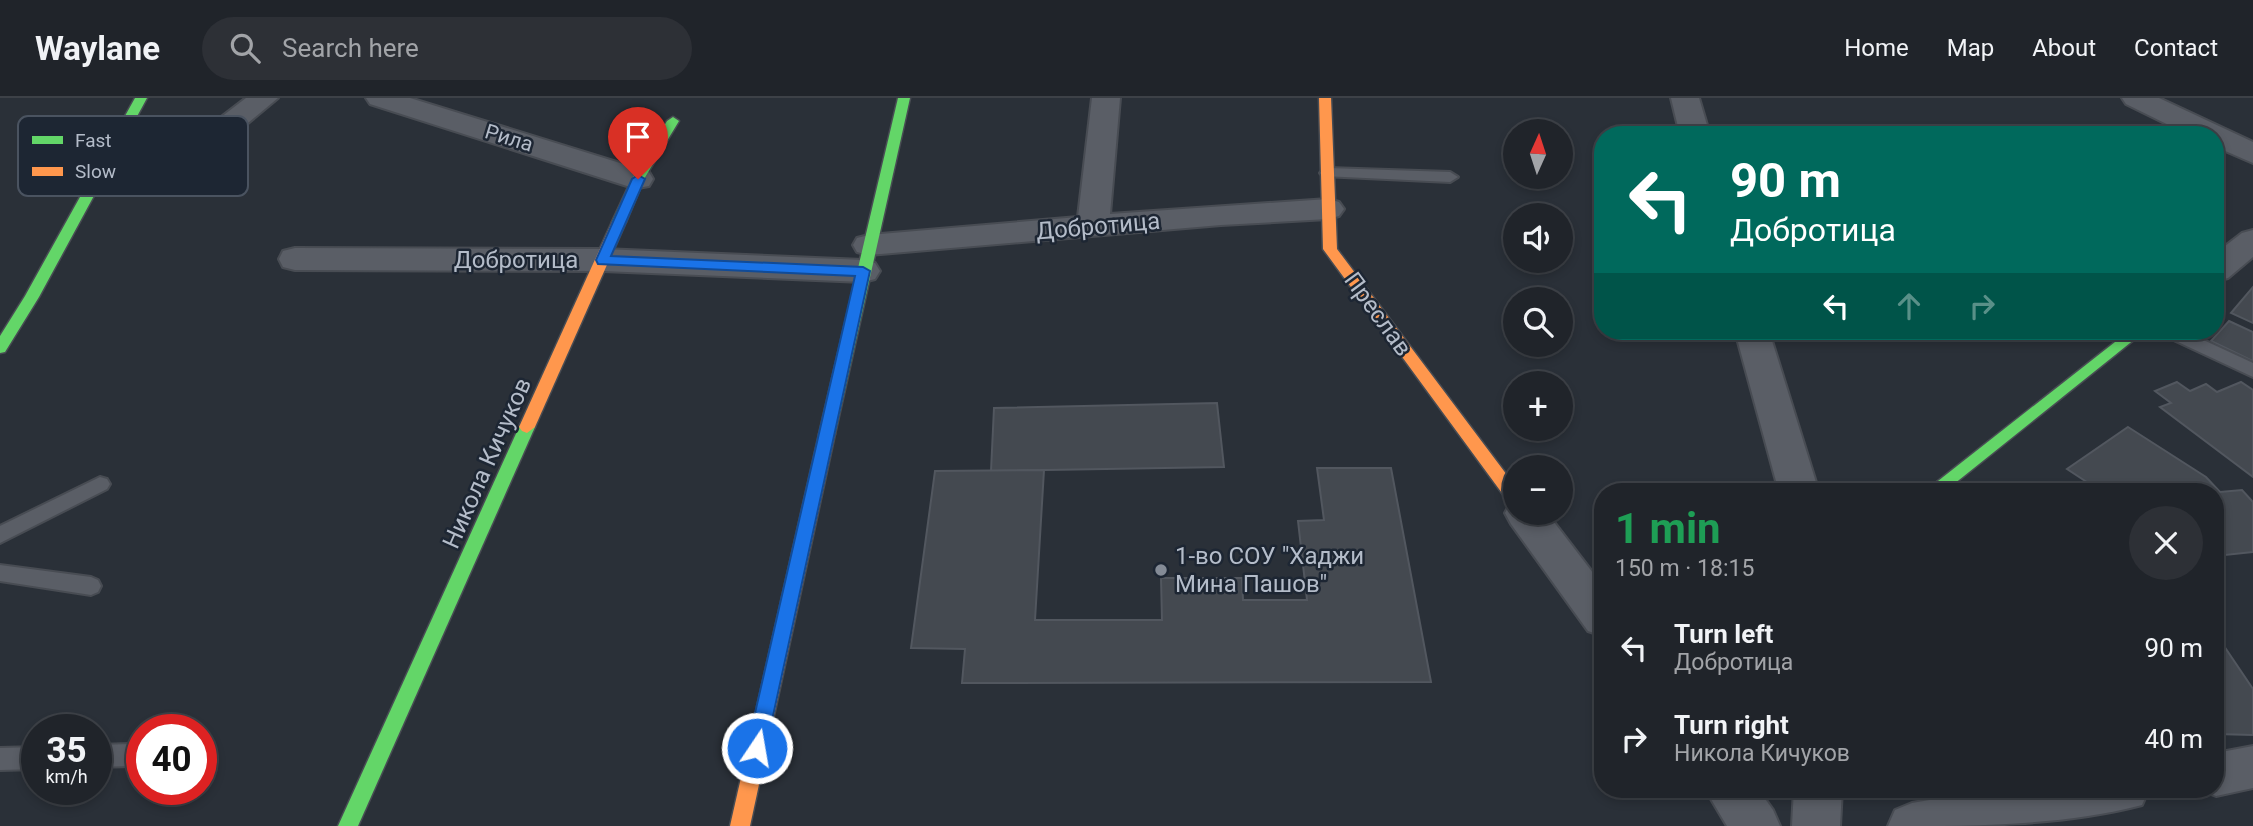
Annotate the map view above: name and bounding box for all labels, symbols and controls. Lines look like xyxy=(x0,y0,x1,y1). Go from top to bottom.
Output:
search box xyxy=(202,17,692,80)
text: Waylane xyxy=(35,29,160,68)
icon: search xyxy=(226,29,264,67)
text: Search here xyxy=(282,33,419,63)
text: Home xyxy=(1844,34,1909,62)
text: Map xyxy=(1947,34,1994,62)
text: About xyxy=(2032,34,2096,62)
text: Contact xyxy=(2134,34,2218,62)
pin xyxy=(608,107,668,179)
legend xyxy=(18,116,248,196)
icon: arrive xyxy=(619,118,657,156)
street label: Рила xyxy=(482,119,536,157)
north arrow xyxy=(1503,119,1573,189)
map controls xyxy=(1503,119,1573,525)
text: Fast xyxy=(75,129,112,152)
text: 90 m xyxy=(1730,152,1841,209)
icon: left xyxy=(1615,154,1706,245)
text: Slow xyxy=(75,160,116,183)
button: sound xyxy=(1503,203,1573,273)
street label: Добротица xyxy=(1035,207,1161,245)
text: Добротица xyxy=(1730,211,1896,249)
street label: Добротица xyxy=(454,246,578,274)
street label: Преслав xyxy=(1338,267,1418,361)
button: search xyxy=(1503,287,1573,357)
icon: left xyxy=(1817,287,1855,325)
icon: ahead xyxy=(1890,287,1928,325)
icon: right xyxy=(1963,287,2001,325)
button: + xyxy=(1503,371,1573,441)
street label: Никола Кичуков xyxy=(437,373,537,553)
button: − xyxy=(1503,455,1573,525)
text: 1 min xyxy=(1615,504,1721,553)
button: close xyxy=(2129,506,2203,580)
place label: 1-во СОУ "Хаджи Мина Пашов" xyxy=(1175,542,1364,598)
text: 150 m · 18:15 xyxy=(1615,555,1754,582)
marker: 1-во СОУ "Хаджи Мина Пашов" xyxy=(1153,562,1169,578)
text: Turn left xyxy=(1674,619,1773,649)
icon: left xyxy=(1615,629,1653,667)
text: 90 m xyxy=(2145,633,2203,663)
text: Добротица xyxy=(1674,649,1793,676)
text: Turn right xyxy=(1674,710,1789,740)
position arrow xyxy=(720,711,794,785)
speed limit sign: 40 xyxy=(126,714,217,805)
icon: right xyxy=(1615,720,1653,758)
text: 40 m xyxy=(2145,724,2203,754)
text: 35 xyxy=(46,730,87,771)
text: Никола Кичуков xyxy=(1674,740,1850,767)
text: km/h xyxy=(45,766,88,787)

